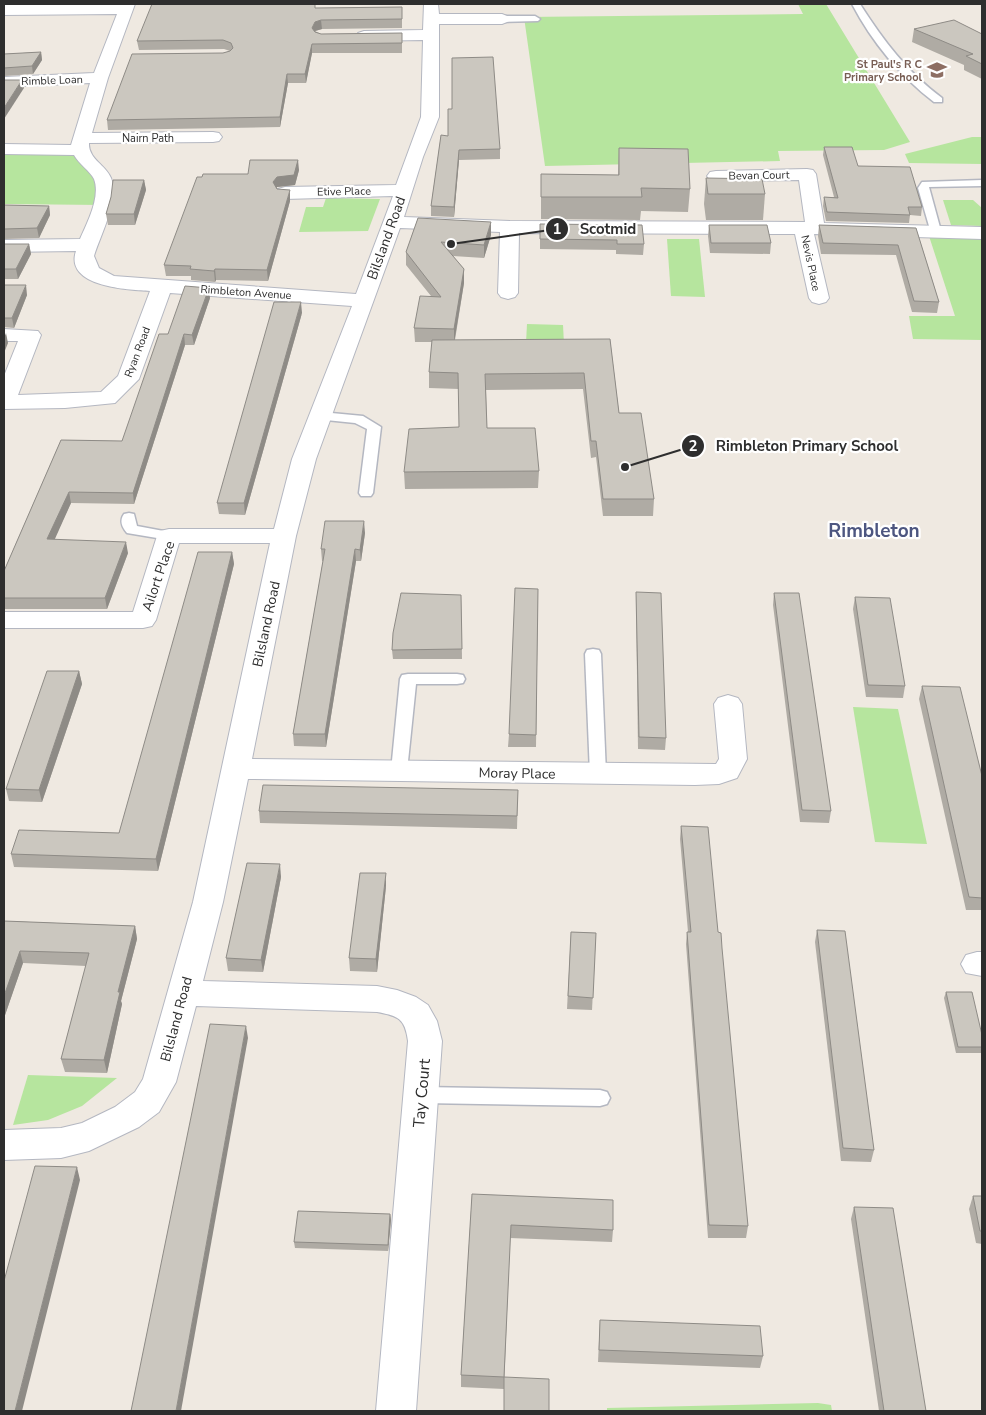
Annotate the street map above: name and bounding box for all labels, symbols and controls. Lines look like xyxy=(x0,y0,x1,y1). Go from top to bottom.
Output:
place label: St Paul's R C Primary School xyxy=(844,57,923,85)
school or university icon: St Paul's R C Primary School xyxy=(926,59,948,81)
street label: Rimble Loan xyxy=(21,72,83,89)
street label: Nairn Path xyxy=(122,131,174,146)
street label: Bevan Court xyxy=(728,167,790,184)
street label: Etive Place xyxy=(317,184,371,199)
street label: Bilsland Road xyxy=(363,194,410,282)
callout: Scotmid xyxy=(544,214,646,244)
text: 1 xyxy=(552,219,562,239)
text: Scotmid xyxy=(580,219,636,239)
street label: Nevis Place xyxy=(797,234,824,293)
street label: Rimbleton Avenue xyxy=(200,282,292,303)
street label: Ryan Road xyxy=(121,325,154,380)
callout: Rimbleton Primary School xyxy=(680,431,908,461)
text: 2 xyxy=(688,436,698,456)
text: Rimbleton Primary School xyxy=(716,436,898,456)
district label: Rimbleton xyxy=(828,518,920,544)
street label: Ailort Place xyxy=(138,538,179,614)
street label: Bilsland Road xyxy=(248,579,285,669)
street label: Moray Place xyxy=(478,763,556,784)
street label: Bilsland Road xyxy=(156,974,197,1064)
street label: Tay Court xyxy=(408,1057,436,1128)

